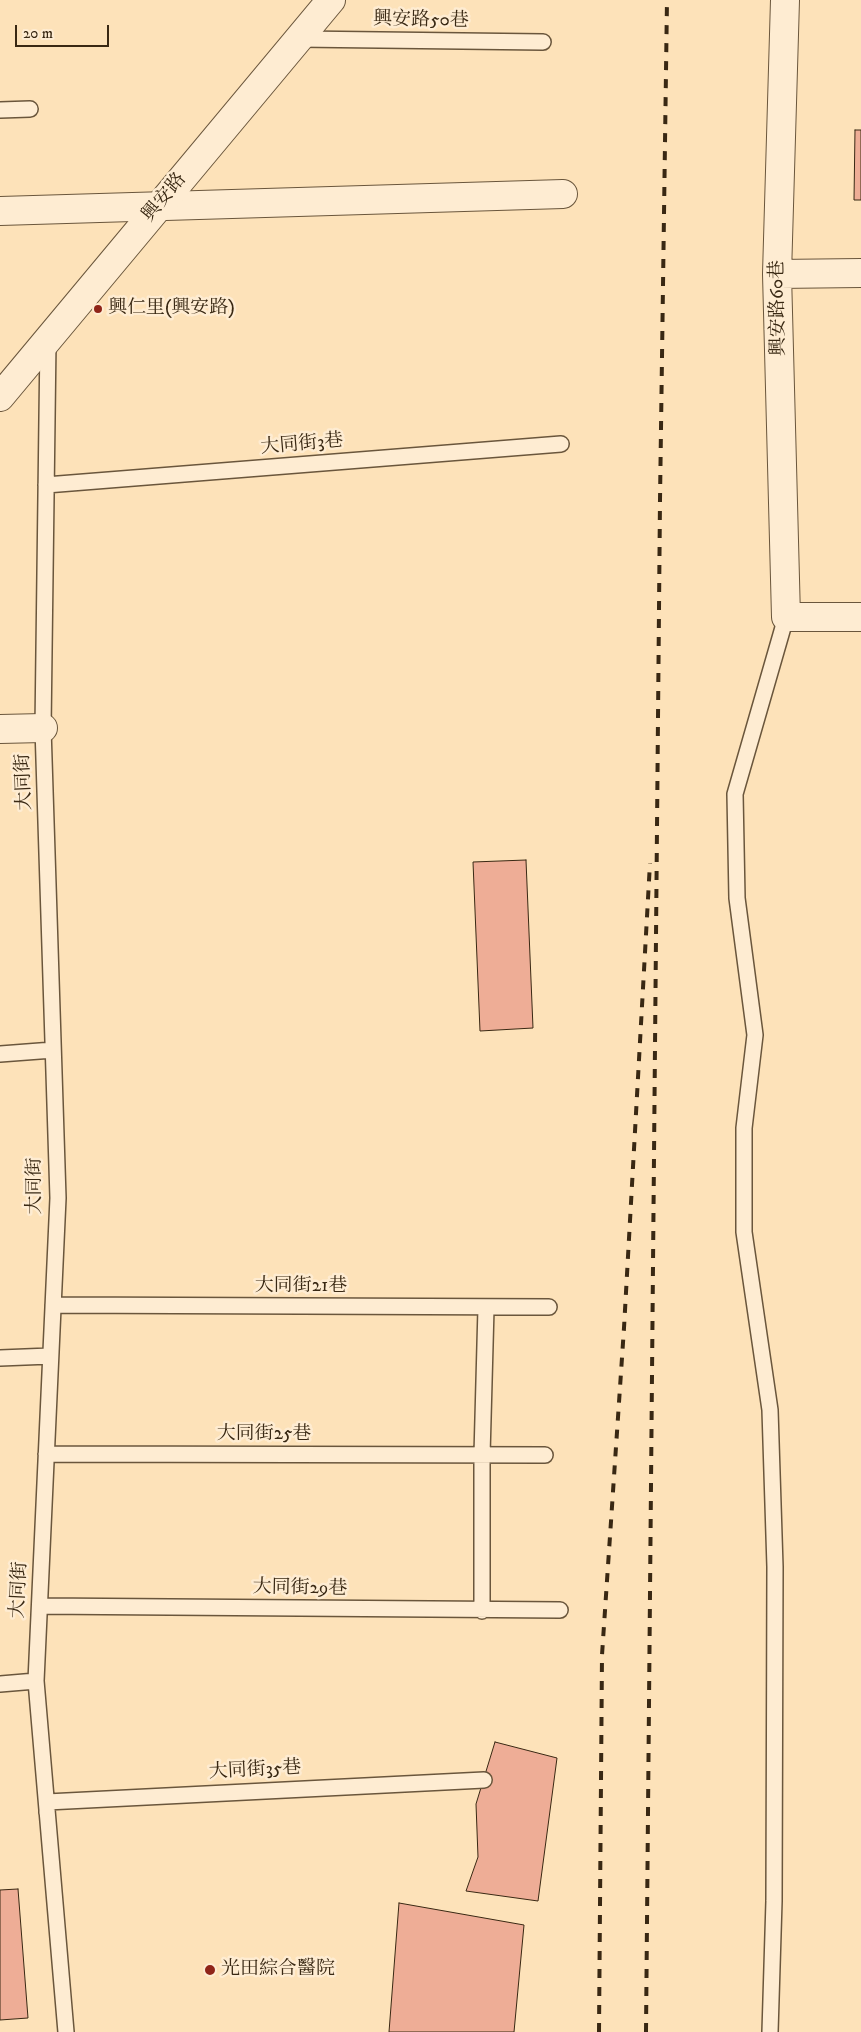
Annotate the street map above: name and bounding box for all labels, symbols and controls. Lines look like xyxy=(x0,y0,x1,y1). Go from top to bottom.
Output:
street label: 興安路50巷 xyxy=(373,9,469,33)
scale bar xyxy=(18,15,111,47)
text: 20 m xyxy=(23,24,53,43)
street label: 興安路 xyxy=(138,169,192,227)
street label: 興安路60巷 xyxy=(767,260,791,356)
place label: 興仁里(興安路) xyxy=(108,298,235,320)
marker: 興仁里(興安路) xyxy=(92,303,104,315)
street label: 大同街3巷 xyxy=(260,430,344,460)
street label: 大同街 xyxy=(13,753,37,811)
street label: 大同街 xyxy=(25,1158,47,1214)
street label: 大同街21巷 xyxy=(255,1276,347,1298)
street label: 大同街25巷 xyxy=(217,1424,311,1446)
street label: 大同街 xyxy=(7,1561,33,1619)
street label: 大同街29巷 xyxy=(252,1577,348,1601)
street label: 大同街35巷 xyxy=(208,1757,302,1785)
place label: 光田綜合醫院 xyxy=(221,1959,335,1981)
marker: 光田綜合醫院 xyxy=(203,1963,217,1977)

